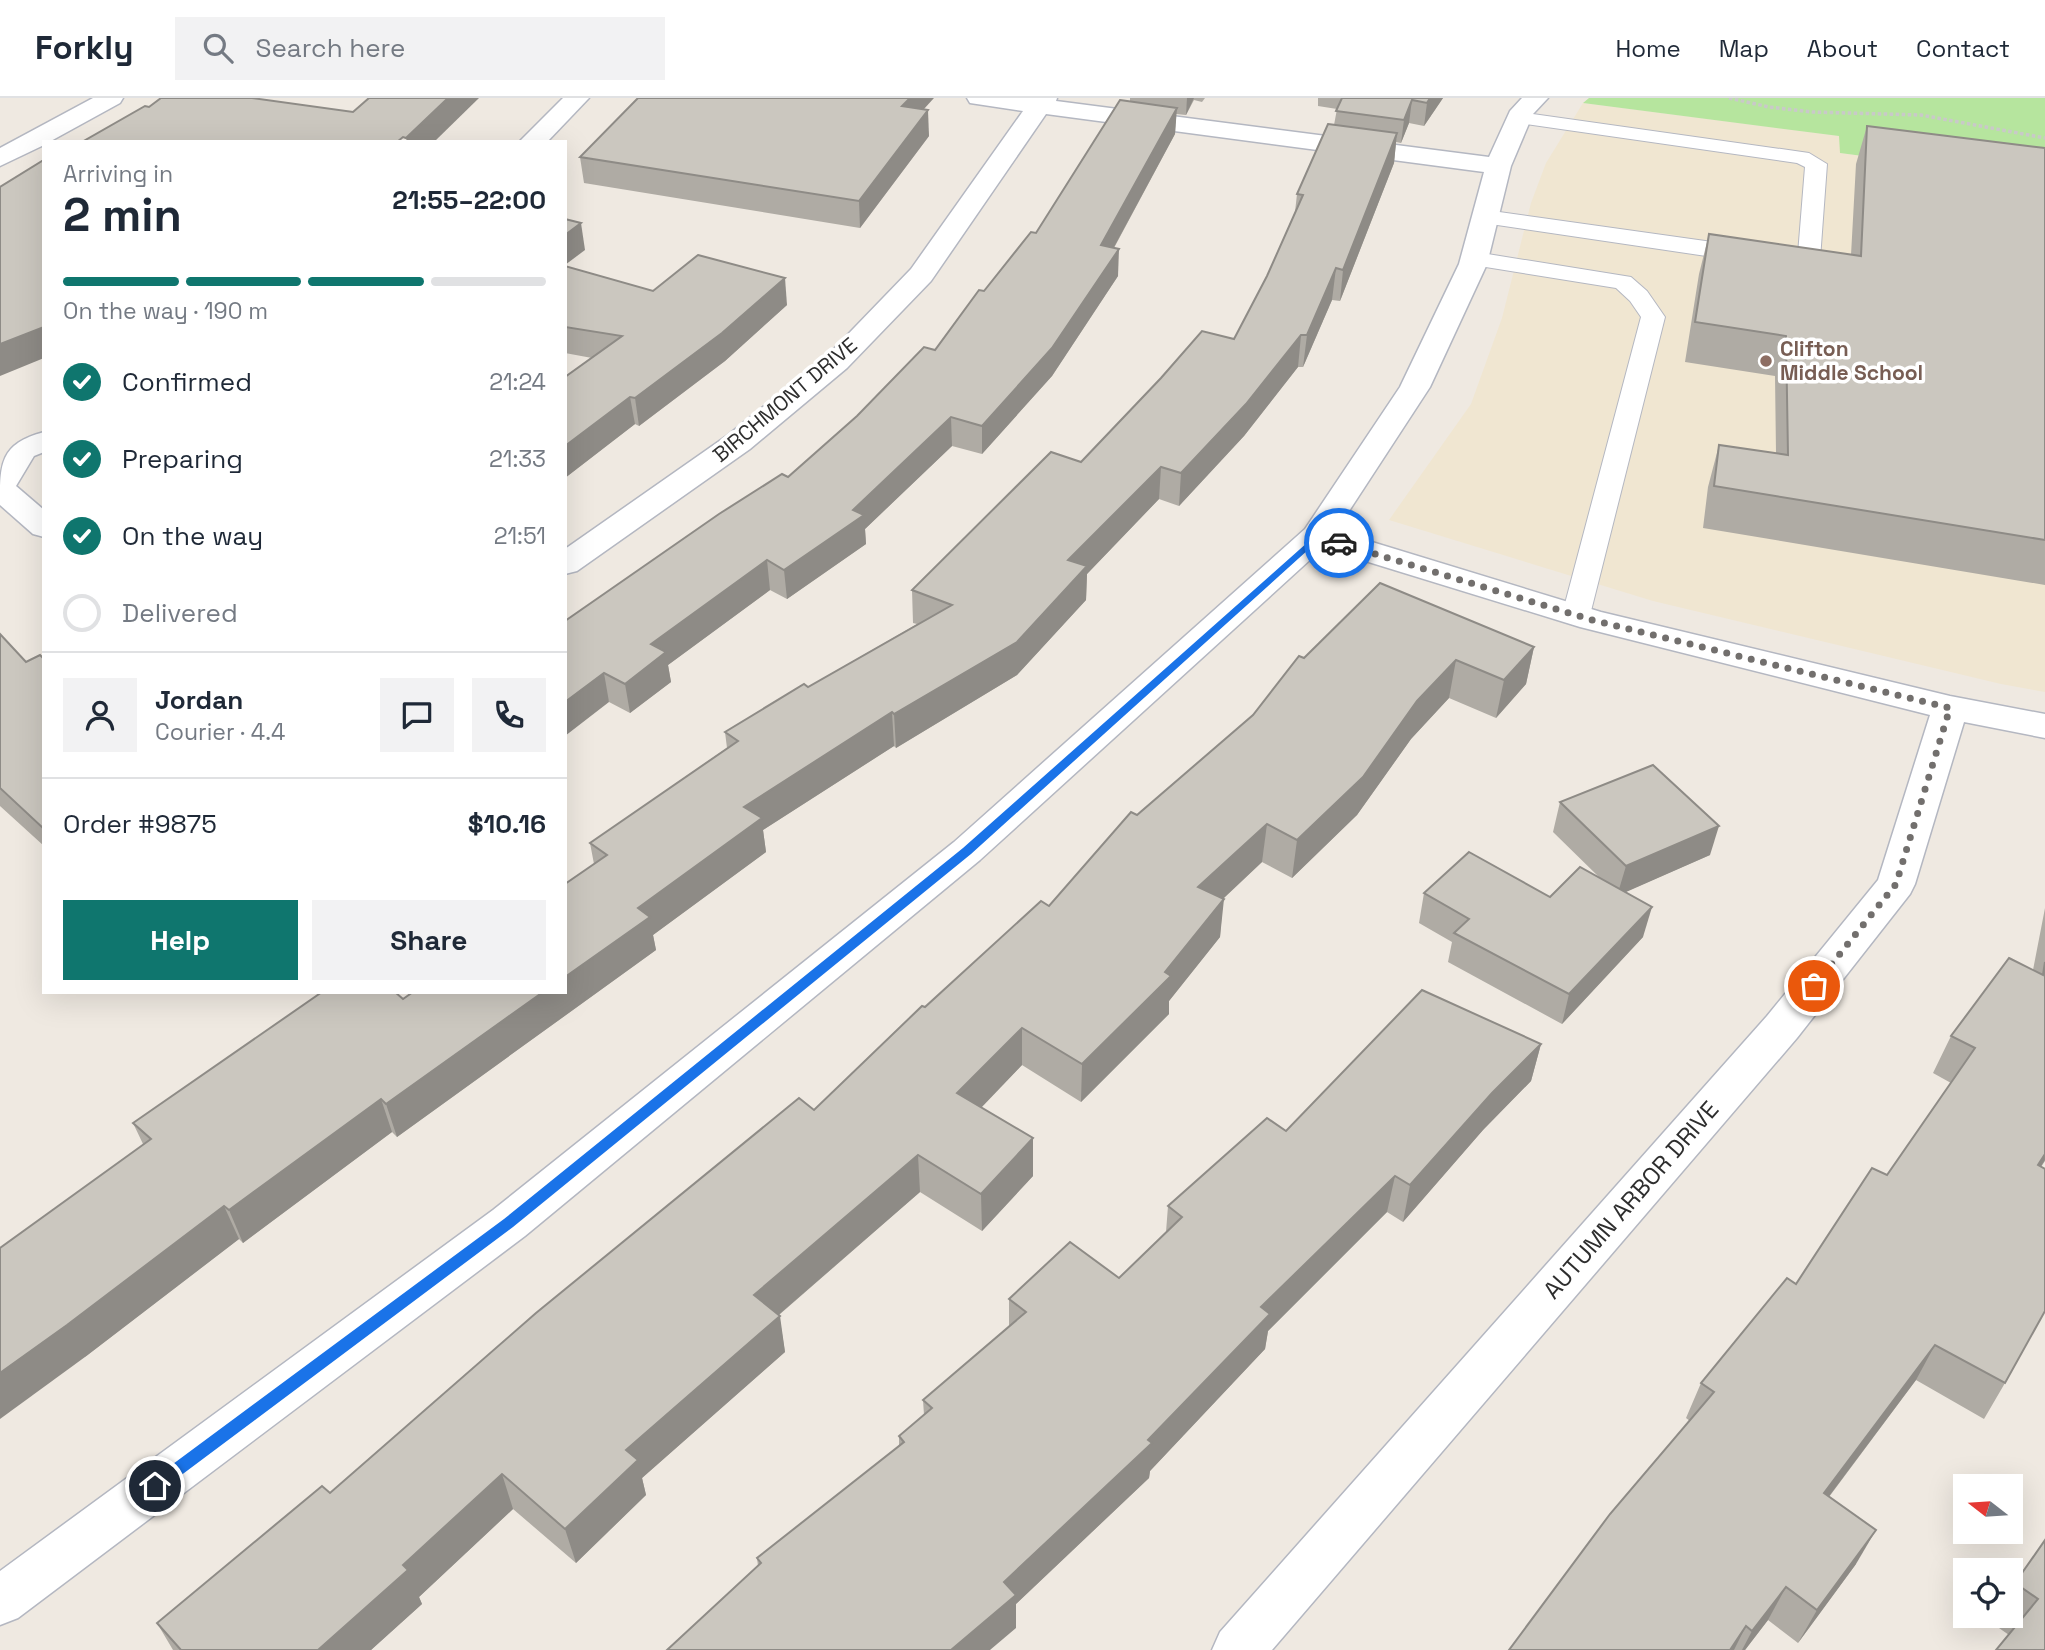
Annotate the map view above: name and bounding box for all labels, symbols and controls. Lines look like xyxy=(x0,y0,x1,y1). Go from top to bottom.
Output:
search box xyxy=(175,17,665,80)
text: Forkly xyxy=(35,27,133,69)
icon: search xyxy=(199,29,237,67)
text: Search here xyxy=(255,31,405,65)
text: Home xyxy=(1615,33,1681,64)
text: Map xyxy=(1719,33,1769,64)
text: About xyxy=(1807,33,1878,64)
text: Contact xyxy=(1916,33,2010,64)
text: Arriving in xyxy=(63,159,173,189)
text: 21:55–22:00 xyxy=(392,183,546,217)
text: 2 min xyxy=(63,186,182,244)
text: On the way · 190 m xyxy=(63,296,268,326)
street label: BIRCHMONT DRIVE xyxy=(707,331,862,468)
place label: Clifton Middle School xyxy=(1780,335,1923,386)
marker: Clifton Middle School xyxy=(1758,353,1774,369)
icon: check xyxy=(63,363,101,401)
text: Confirmed xyxy=(122,365,252,399)
text: 21:24 xyxy=(489,367,546,397)
icon: check xyxy=(63,440,101,478)
text: Preparing xyxy=(122,442,243,476)
text: 21:33 xyxy=(489,444,546,474)
courier xyxy=(1304,508,1374,578)
icon: check xyxy=(63,517,101,555)
text: On the way xyxy=(122,519,263,553)
text: 21:51 xyxy=(494,521,546,551)
icon: car xyxy=(1320,524,1358,562)
text: Delivered xyxy=(122,596,238,630)
button: person xyxy=(63,678,137,752)
button: chat xyxy=(380,678,454,752)
button: phone xyxy=(472,678,546,752)
text: Jordan xyxy=(155,683,243,717)
text: Courier · 4.4 xyxy=(155,717,285,747)
text: Order #9875 xyxy=(63,807,217,841)
text: $10.16 xyxy=(468,807,546,841)
button: Help xyxy=(63,900,298,980)
button: Share xyxy=(312,900,546,980)
pin xyxy=(1784,956,1844,1016)
icon: bag xyxy=(1795,967,1833,1005)
street label: AUTUMN ARBOR DRIVE xyxy=(1536,1094,1725,1305)
pin xyxy=(125,1456,185,1516)
icon: home xyxy=(136,1467,174,1505)
north arrow xyxy=(1953,1474,2023,1544)
map controls xyxy=(1953,1474,2023,1628)
button: locate xyxy=(1953,1558,2023,1628)

